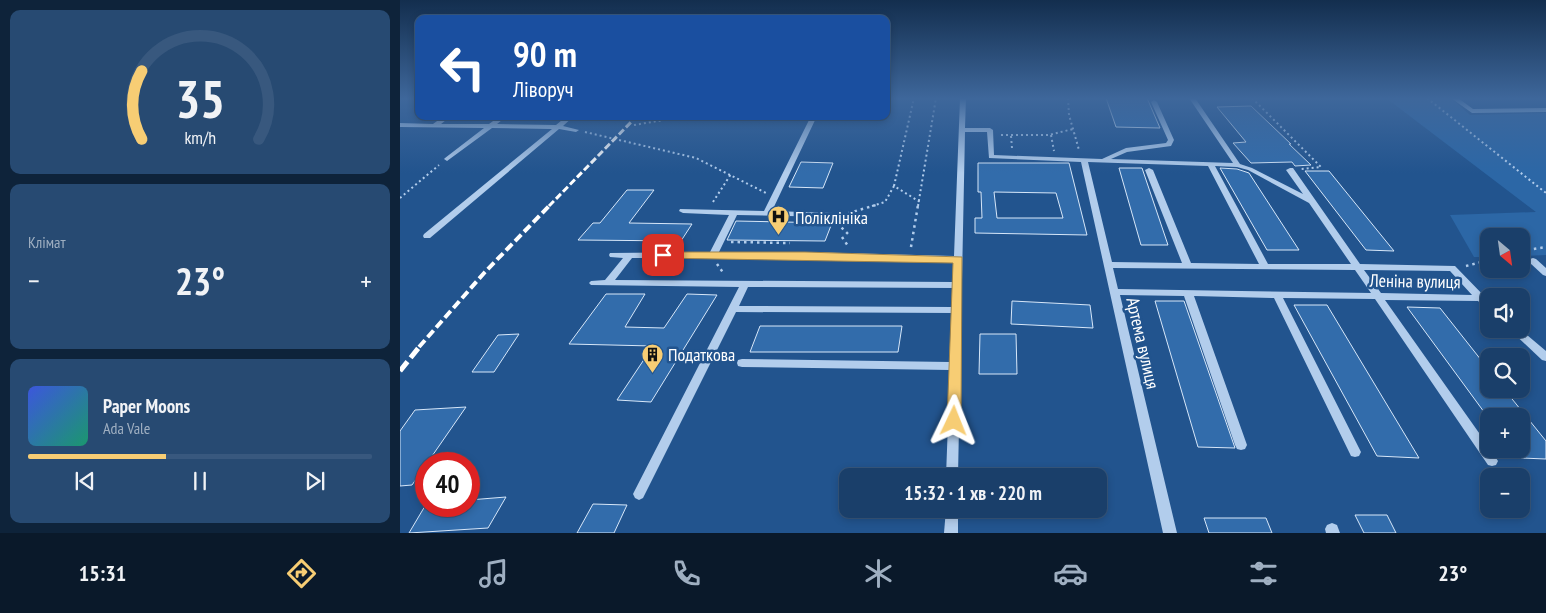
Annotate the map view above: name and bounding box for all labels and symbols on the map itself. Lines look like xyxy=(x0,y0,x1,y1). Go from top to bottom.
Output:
hospital icon: Поліклініка xyxy=(767,205,791,236)
place label: Поліклініка xyxy=(795,206,868,229)
north arrow xyxy=(1480,228,1530,278)
pin xyxy=(642,234,684,276)
street label: Леніна вулиця xyxy=(1368,269,1461,293)
street label: Артема вулиця xyxy=(1121,295,1165,391)
building icon: Податкова xyxy=(640,342,664,373)
place label: Податкова xyxy=(668,343,735,366)
position arrow xyxy=(927,394,979,446)
speed limit sign: 40 xyxy=(415,452,480,517)

